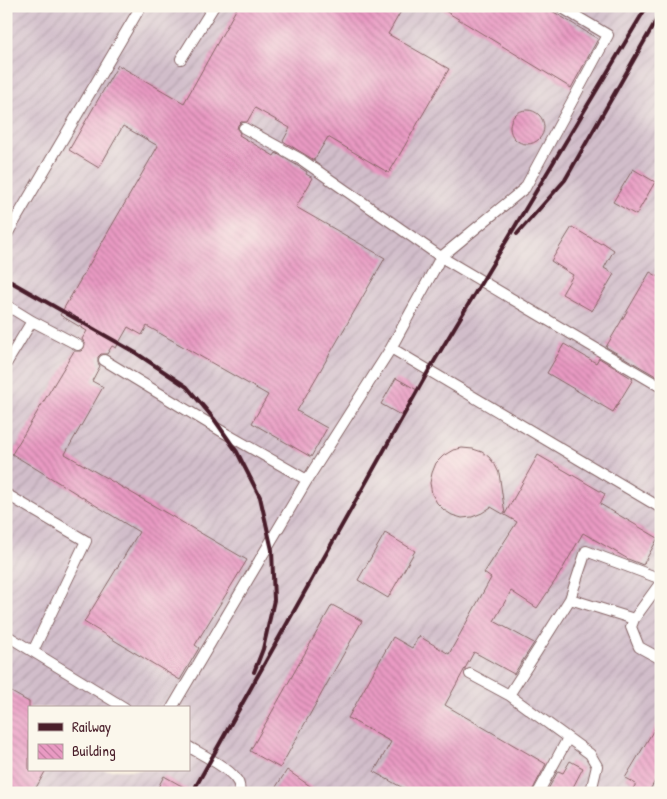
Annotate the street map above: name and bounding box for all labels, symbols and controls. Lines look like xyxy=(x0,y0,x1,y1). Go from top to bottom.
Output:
legend xyxy=(28,706,190,772)
text: Railway xyxy=(72,716,111,737)
text: Building xyxy=(72,740,116,761)

